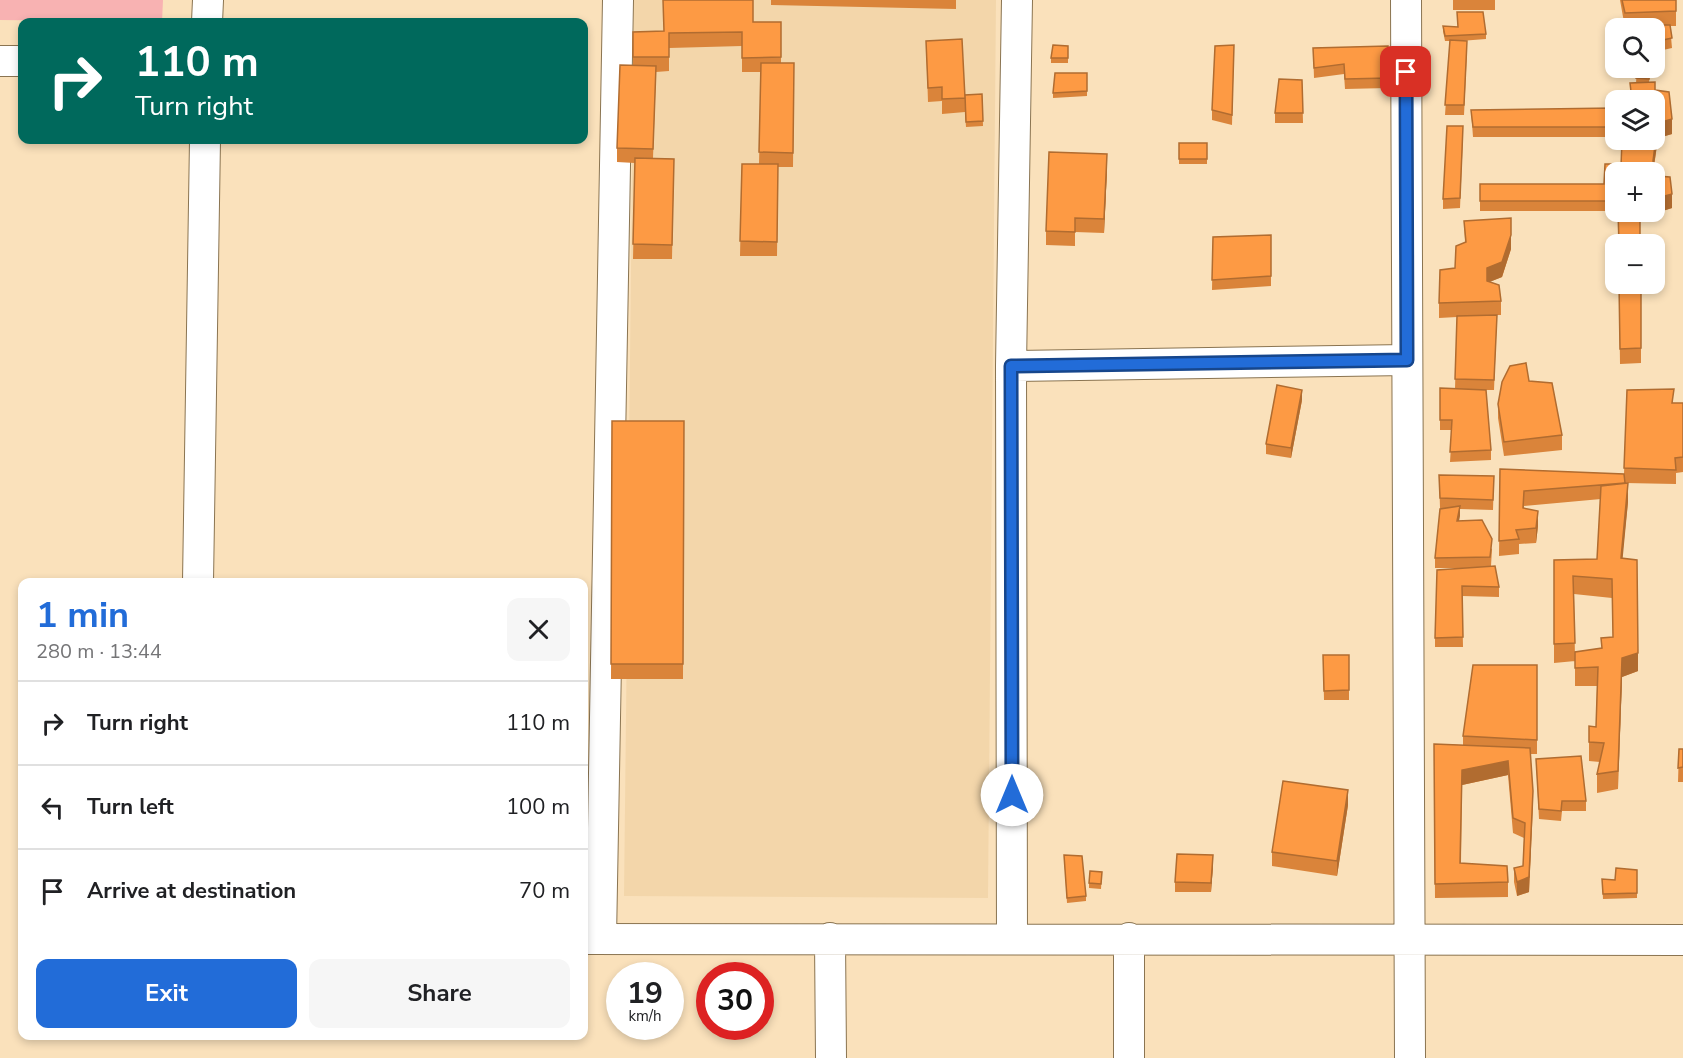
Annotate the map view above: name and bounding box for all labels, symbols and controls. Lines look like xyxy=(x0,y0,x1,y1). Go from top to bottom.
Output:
map controls xyxy=(1605,18,1665,294)
button: search xyxy=(1605,18,1665,78)
text: 110 m xyxy=(135,34,259,91)
icon: right xyxy=(36,42,114,120)
pin xyxy=(1380,46,1431,97)
icon: arrive xyxy=(1389,55,1422,88)
text: Turn right xyxy=(135,88,253,125)
button: layers xyxy=(1605,90,1665,150)
button: + xyxy=(1605,162,1665,222)
button: − xyxy=(1605,234,1665,294)
text: 1 min xyxy=(36,591,129,640)
button: close xyxy=(507,598,570,661)
text: 280 m · 13:44 xyxy=(36,638,162,665)
icon: right xyxy=(36,707,69,740)
text: Turn right xyxy=(87,708,188,738)
text: 110 m xyxy=(506,708,570,738)
position arrow xyxy=(980,763,1044,827)
icon: left xyxy=(36,791,69,824)
text: Turn left xyxy=(87,792,174,822)
text: 100 m xyxy=(506,792,570,822)
icon: arrive xyxy=(36,875,69,908)
text: Arrive at destination xyxy=(87,876,296,906)
text: 70 m xyxy=(519,876,570,906)
button: Exit xyxy=(36,959,297,1028)
button: Share xyxy=(309,959,570,1028)
speed limit sign: 30 xyxy=(696,962,774,1040)
text: 19 xyxy=(627,973,663,1014)
text: km/h xyxy=(628,1006,662,1026)

